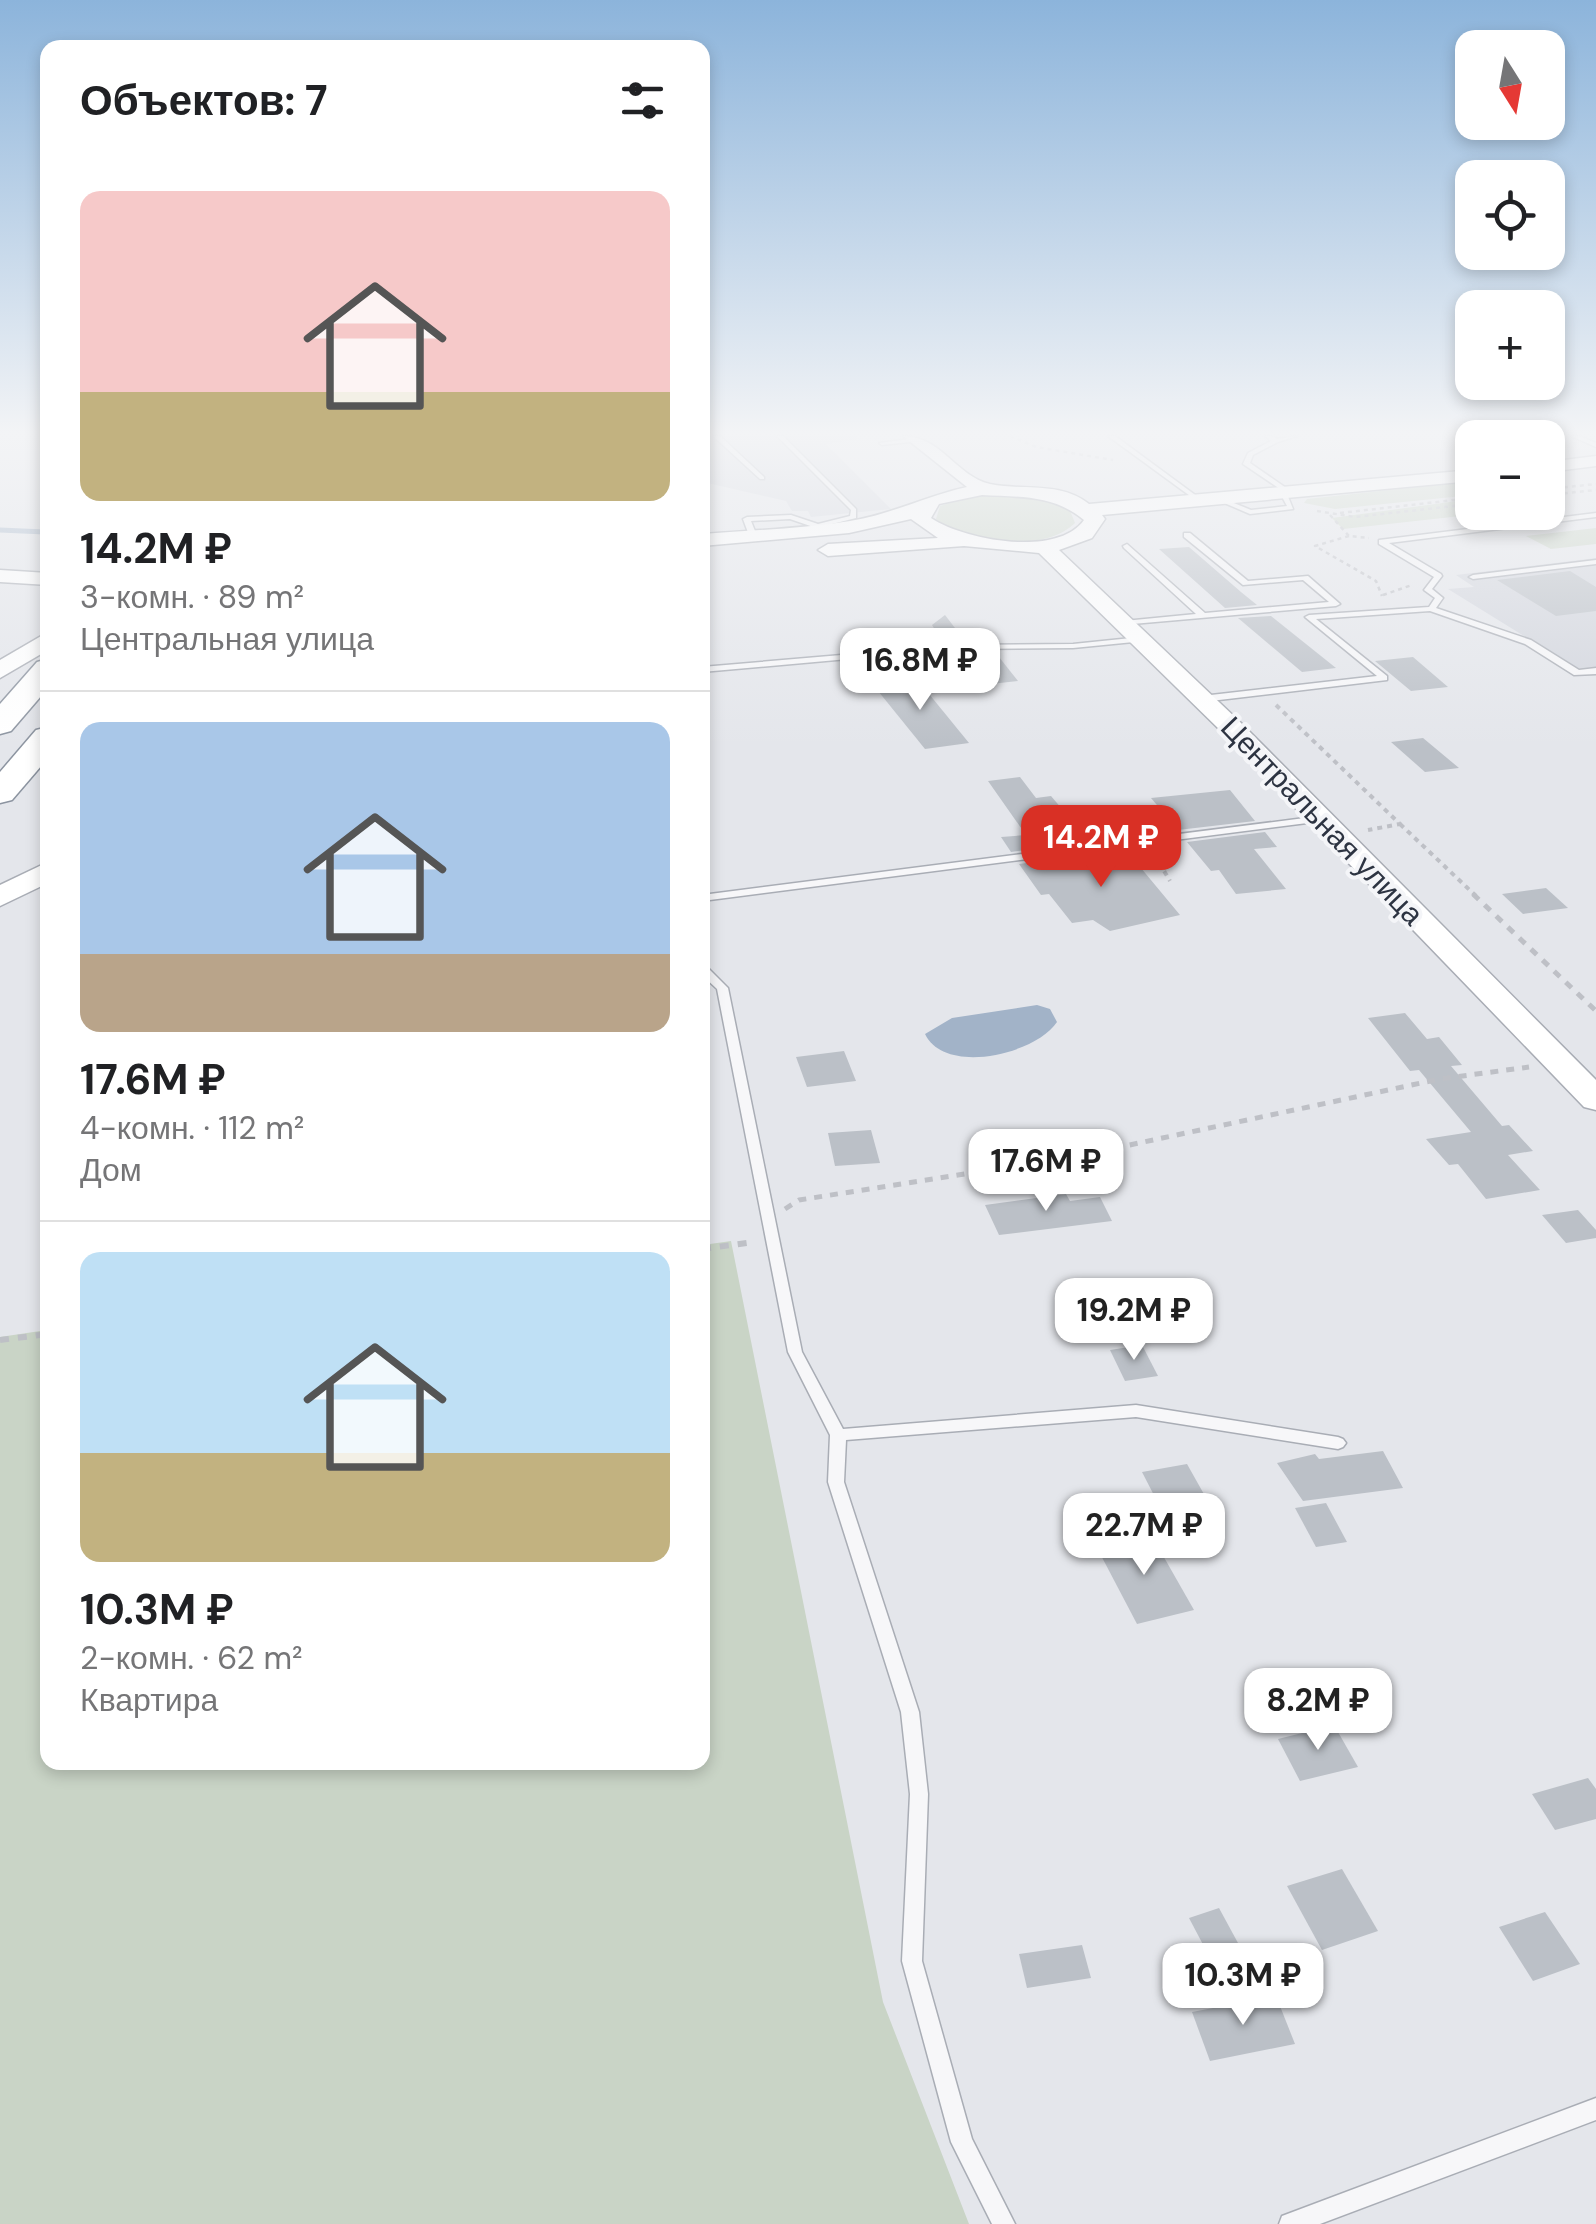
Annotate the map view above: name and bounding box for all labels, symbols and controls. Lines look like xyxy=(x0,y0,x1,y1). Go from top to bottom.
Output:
north arrow xyxy=(1455,30,1565,140)
map controls xyxy=(1455,30,1565,530)
text: Объектов: 7 xyxy=(80,73,328,128)
icon: filters xyxy=(615,73,670,128)
button: locate xyxy=(1455,160,1565,270)
icon: home xyxy=(285,256,465,436)
button: + xyxy=(1455,290,1565,400)
button: − xyxy=(1455,420,1565,530)
text: 14.2M ₽ xyxy=(80,521,232,576)
text: 3-комн. · 89 m² xyxy=(80,576,304,618)
text: Центральная улица xyxy=(80,618,374,660)
pin: 16.8M ₽ xyxy=(828,628,1012,713)
text: 16.8M ₽ xyxy=(862,639,978,681)
street label: Центральная улица xyxy=(1213,708,1432,934)
icon: home xyxy=(285,787,465,967)
pin: 14.2M ₽ xyxy=(1009,805,1193,890)
text: 14.2M ₽ xyxy=(1043,816,1159,858)
text: 17.6M ₽ xyxy=(80,1052,226,1107)
text: 4-комн. · 112 m² xyxy=(80,1107,304,1149)
pin: 17.6M ₽ xyxy=(954,1129,1138,1214)
text: 17.6M ₽ xyxy=(990,1140,1102,1182)
text: Дом xyxy=(80,1149,142,1191)
pin: 19.2M ₽ xyxy=(1042,1278,1226,1363)
text: 19.2M ₽ xyxy=(1077,1289,1191,1331)
icon: home xyxy=(285,1317,465,1497)
pin: 22.7M ₽ xyxy=(1052,1493,1236,1578)
text: 22.7M ₽ xyxy=(1085,1504,1203,1546)
text: 10.3M ₽ xyxy=(80,1582,234,1637)
text: 2-комн. · 62 m² xyxy=(80,1637,303,1679)
pin: 8.2M ₽ xyxy=(1237,1668,1399,1753)
text: Квартира xyxy=(80,1679,218,1721)
text: 8.2M ₽ xyxy=(1266,1679,1370,1721)
pin: 10.3M ₽ xyxy=(1151,1943,1335,2028)
text: 10.3M ₽ xyxy=(1184,1954,1302,1996)

